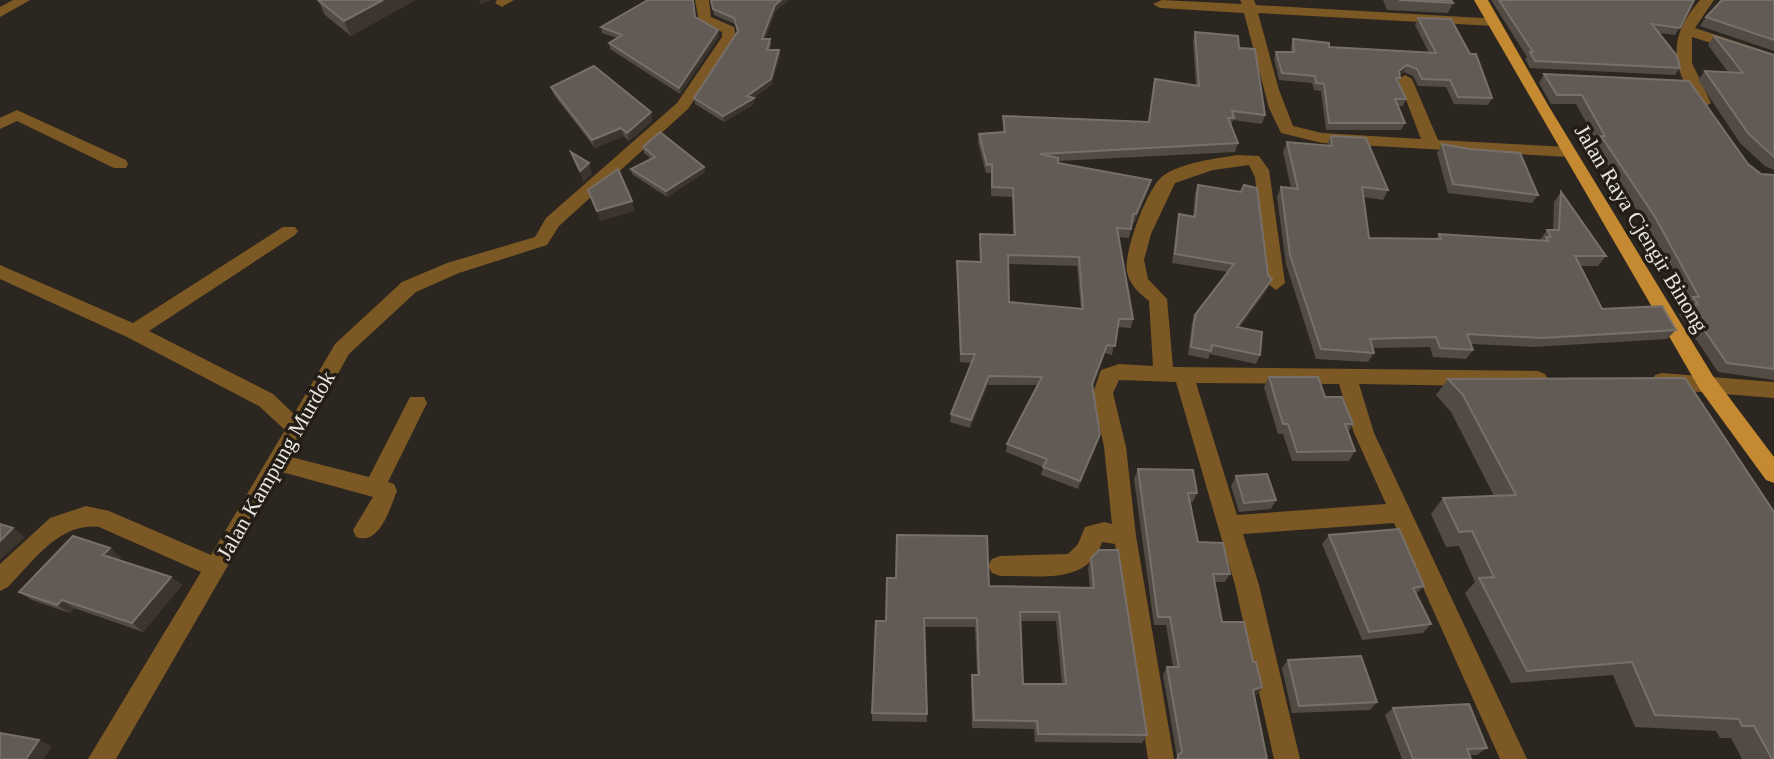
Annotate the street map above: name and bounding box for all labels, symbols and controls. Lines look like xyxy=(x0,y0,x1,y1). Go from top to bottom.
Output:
street label: Jalan Raya Cjengir Binong xyxy=(1570,120,1713,337)
street label: Jalan Kampung Murdok xyxy=(211,366,340,564)

